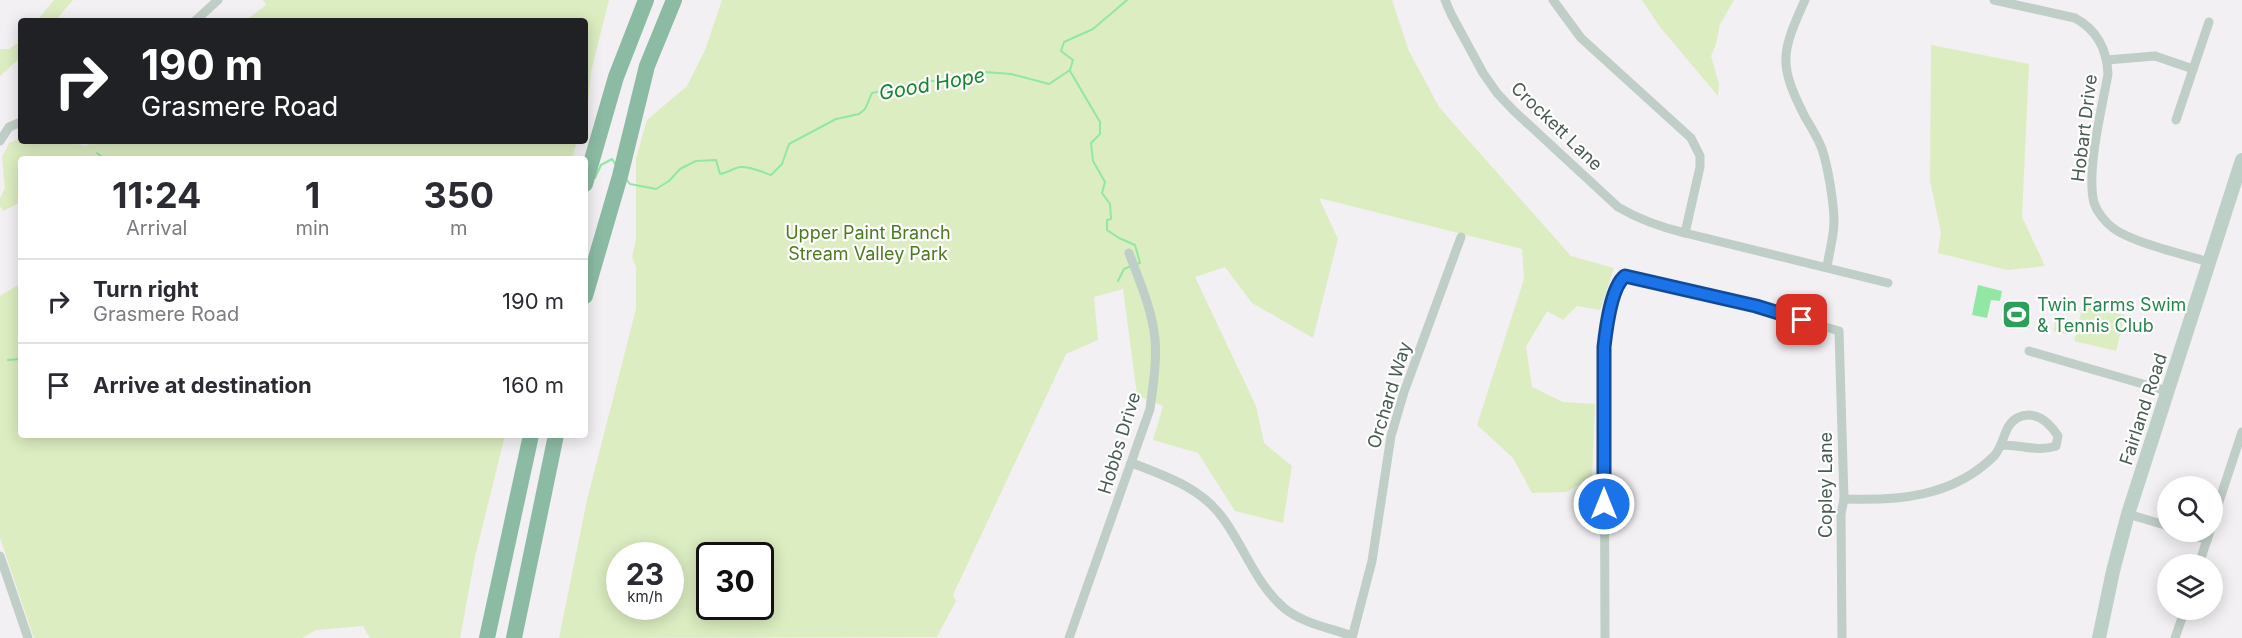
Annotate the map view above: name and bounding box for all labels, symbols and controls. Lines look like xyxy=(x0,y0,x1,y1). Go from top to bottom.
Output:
text: 190 m xyxy=(141,39,263,90)
icon: right xyxy=(42,42,120,120)
water label: Good Hope xyxy=(877,63,987,105)
street label: Hobart Drive xyxy=(2067,73,2101,183)
street label: Crockett Lane xyxy=(1507,77,1607,175)
text: Grasmere Road xyxy=(141,90,338,123)
text: 11:24 xyxy=(112,173,201,217)
text: 1 xyxy=(305,173,320,217)
text: 350 xyxy=(424,173,494,217)
text: Arrival xyxy=(126,216,187,240)
text: min xyxy=(295,216,330,240)
text: m xyxy=(450,216,468,240)
park label: Upper Paint Branch Stream Valley Park xyxy=(785,222,951,264)
text: Turn right xyxy=(93,276,199,302)
icon: right xyxy=(42,285,75,318)
text: 190 m xyxy=(502,288,564,314)
pin xyxy=(1776,294,1827,345)
place label: Twin Farms Swim & Tennis Club xyxy=(2037,294,2186,336)
sports icon: Twin Farms Swim & Tennis Club xyxy=(2000,298,2032,330)
text: Grasmere Road xyxy=(93,302,239,326)
icon: arrive xyxy=(1785,303,1818,336)
street label: Orchard Way xyxy=(1363,339,1415,451)
street label: Fairland Road xyxy=(2115,350,2171,468)
icon: arrive xyxy=(42,369,75,402)
text: Arrive at destination xyxy=(93,372,312,398)
text: 160 m xyxy=(502,372,564,398)
street label: Hobbs Drive xyxy=(1094,390,1144,496)
street label: Copley Lane xyxy=(1815,432,1836,538)
position arrow xyxy=(1572,472,1636,536)
map controls xyxy=(2157,476,2223,620)
button: search xyxy=(2157,476,2223,542)
speed limit sign: 30 xyxy=(696,542,774,620)
button: layers xyxy=(2157,554,2223,620)
text: 23 xyxy=(626,556,664,592)
text: km/h xyxy=(627,587,663,606)

